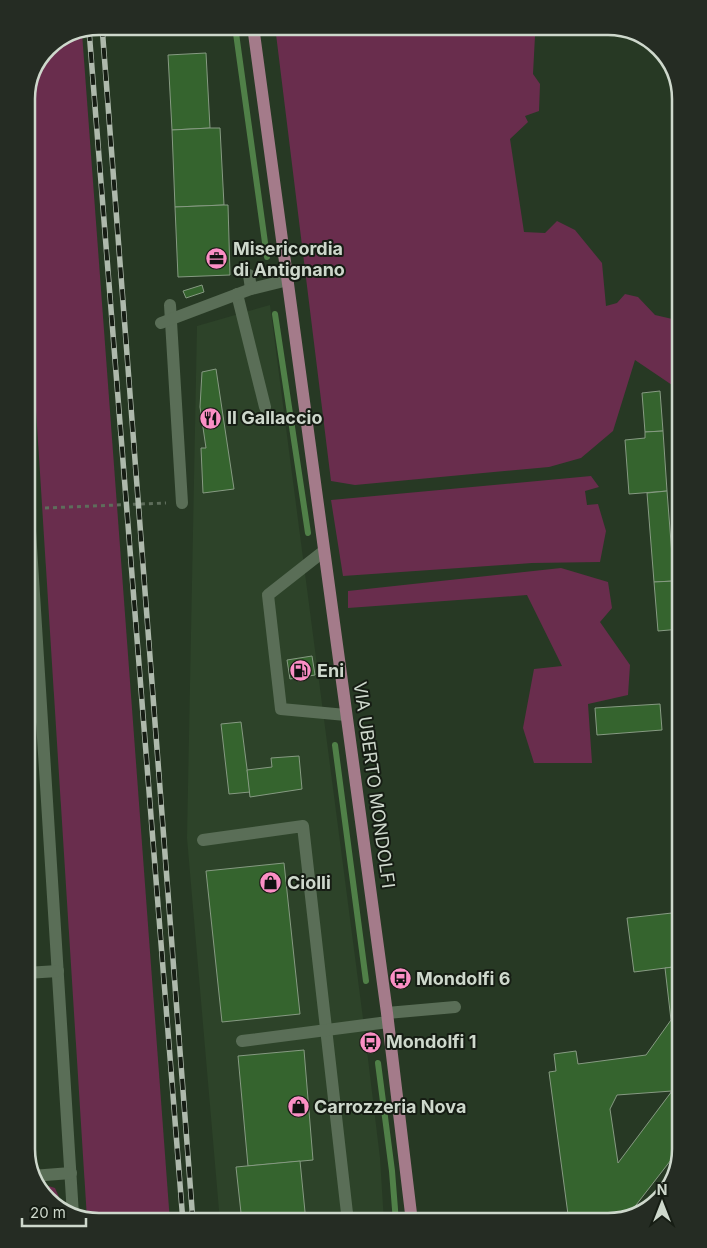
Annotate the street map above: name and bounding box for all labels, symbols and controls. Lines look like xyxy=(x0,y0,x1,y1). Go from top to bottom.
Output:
place label: Misericordia di Antignano xyxy=(233,238,345,280)
office icon: Misericordia di Antignano xyxy=(205,247,229,271)
restaurant icon: Il Gallaccio xyxy=(199,406,223,430)
place label: Il Gallaccio xyxy=(227,407,322,428)
fuel station icon: Eni xyxy=(289,659,313,683)
place label: Eni xyxy=(317,660,344,681)
street label: VIA UBERTO MONDOLFI xyxy=(350,680,399,889)
shop icon: Ciolli xyxy=(259,871,283,895)
place label: Ciolli xyxy=(287,872,331,893)
bus stop icon: Mondolfi 6 xyxy=(388,967,412,991)
place label: Mondolfi 6 xyxy=(416,968,510,989)
bus stop icon: Mondolfi 1 xyxy=(358,1030,382,1054)
place label: Mondolfi 1 xyxy=(386,1031,477,1052)
shop icon: Carrozzeria Nova xyxy=(286,1095,310,1119)
place label: Carrozzeria Nova xyxy=(314,1096,466,1117)
north arrow xyxy=(637,1178,687,1228)
text: N xyxy=(657,1181,667,1198)
scale bar xyxy=(22,1196,86,1228)
text: 20 m xyxy=(30,1203,66,1222)

